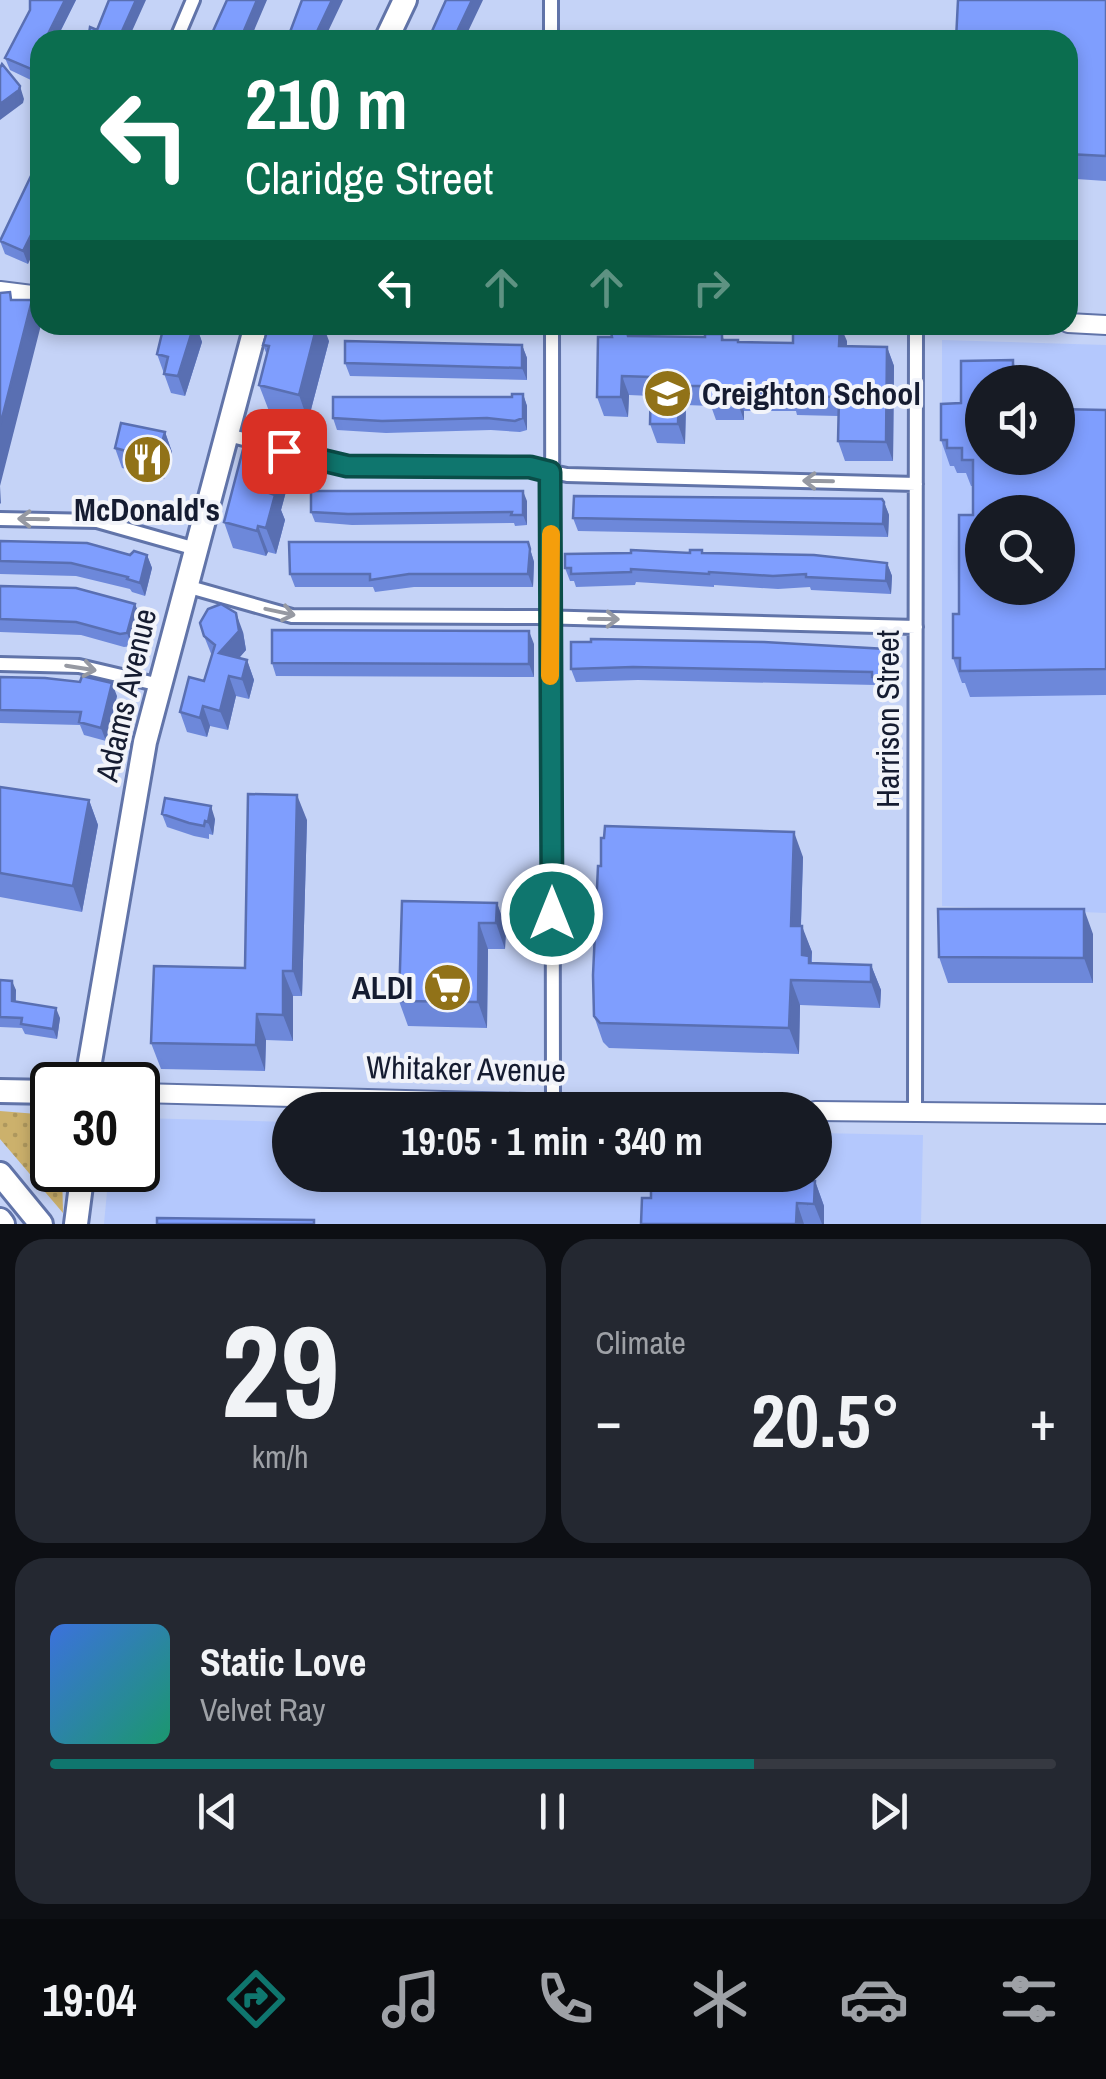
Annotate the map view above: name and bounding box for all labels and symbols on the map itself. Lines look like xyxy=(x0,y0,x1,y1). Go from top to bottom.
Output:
school or university icon: Creighton School xyxy=(641,368,693,420)
place label: Creighton School xyxy=(702,372,921,415)
pin xyxy=(242,409,327,494)
restaurant icon: McDonald's xyxy=(121,434,173,486)
one-way arrow xyxy=(803,472,835,491)
place label: McDonald's xyxy=(74,488,220,531)
one-way arrow xyxy=(17,510,49,529)
street label: Adams Avenue xyxy=(85,604,166,786)
one-way arrow xyxy=(263,604,295,623)
one-way arrow xyxy=(588,609,620,628)
street label: Harrison Street xyxy=(866,630,909,808)
one-way arrow xyxy=(64,660,97,678)
position arrow xyxy=(500,862,604,966)
supermarket icon: ALDI xyxy=(422,962,474,1014)
place label: ALDI xyxy=(352,966,413,1009)
street label: Whitaker Avenue xyxy=(366,1045,566,1092)
speed limit sign: 30 xyxy=(30,1062,160,1192)

